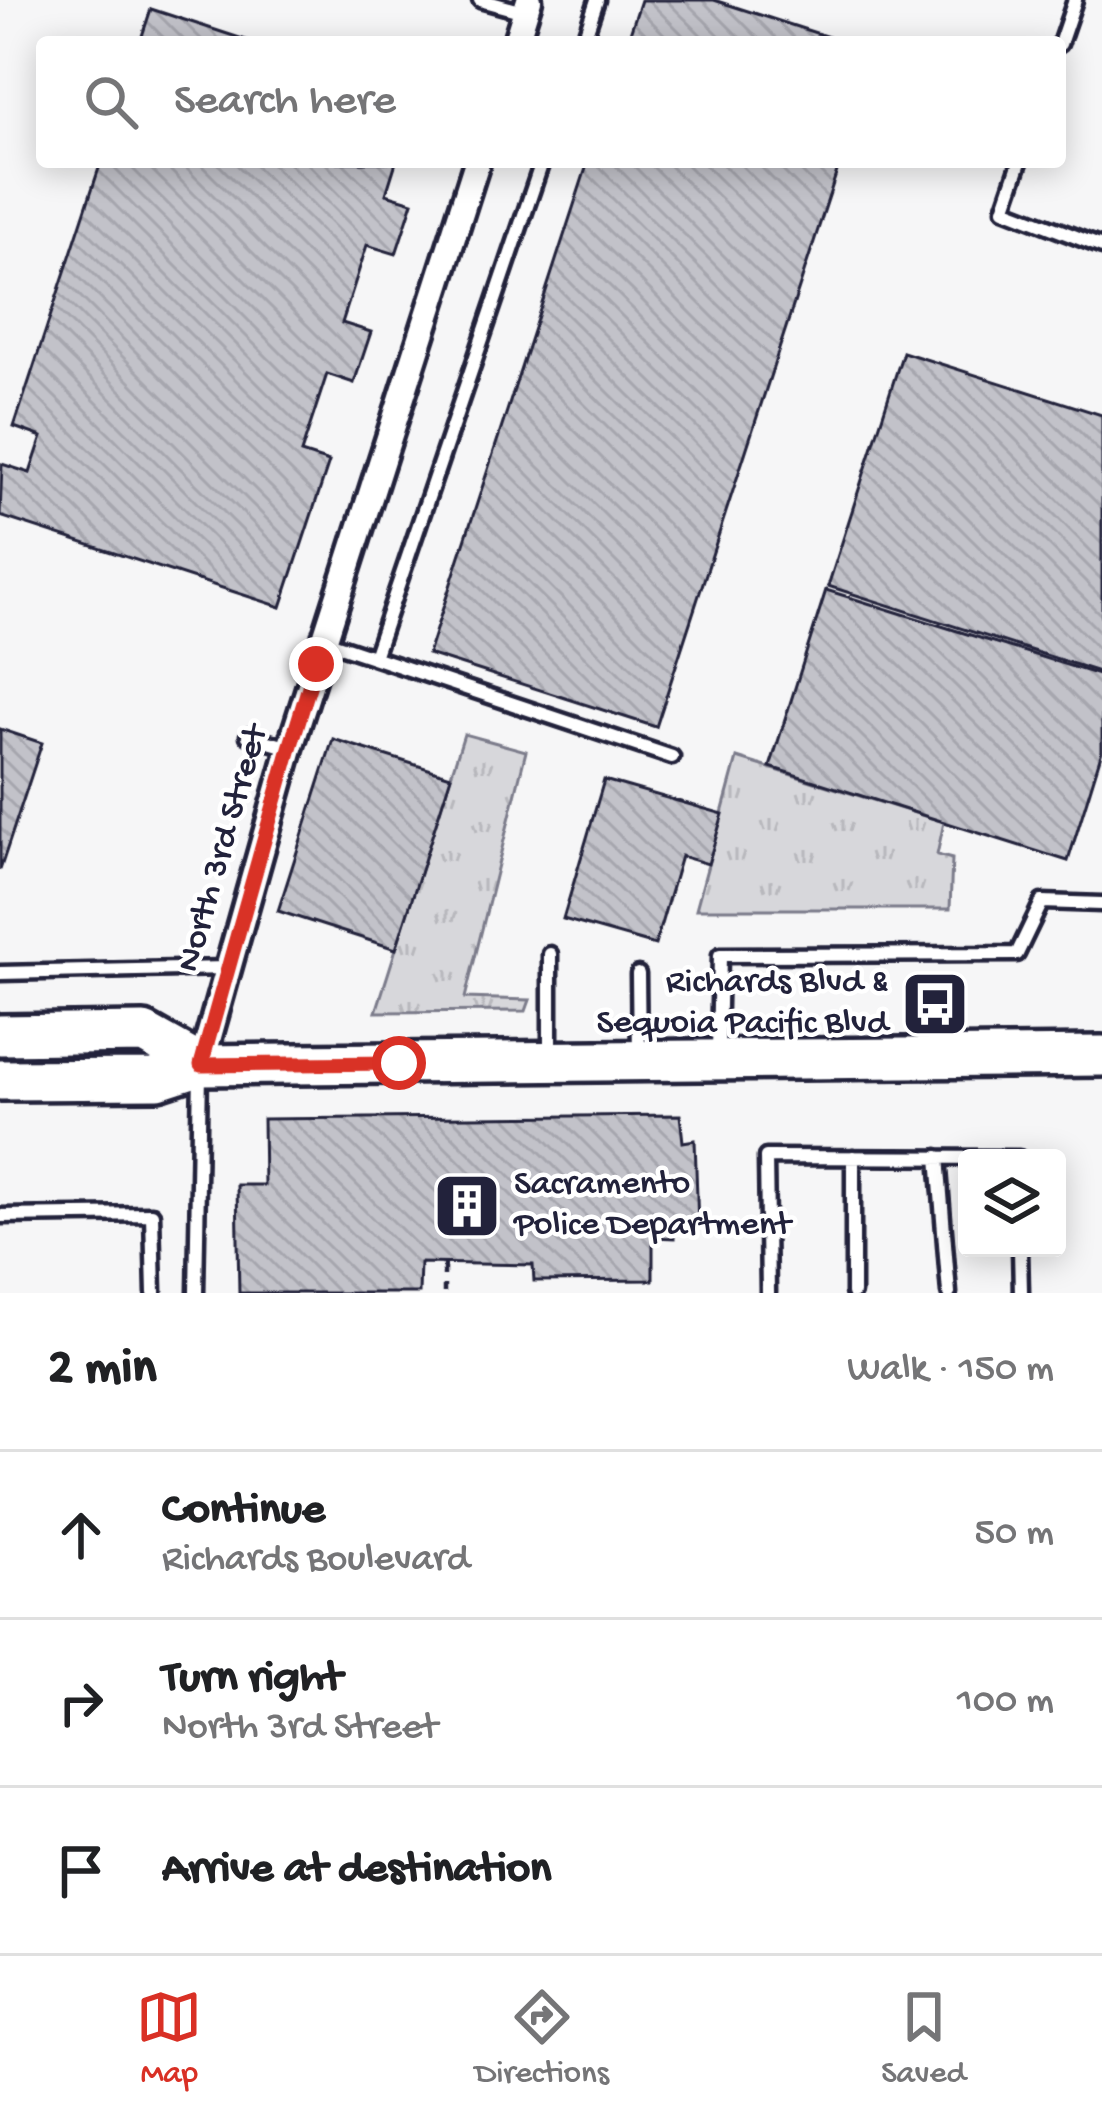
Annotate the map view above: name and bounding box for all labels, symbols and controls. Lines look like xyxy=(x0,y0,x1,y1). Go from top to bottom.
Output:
search box xyxy=(36,36,1066,168)
icon: search xyxy=(78,69,144,135)
text: Search here xyxy=(174,76,396,129)
route end xyxy=(289,637,343,691)
street label: North 3rd Street xyxy=(168,718,281,977)
place label: Richards Blvd & Sequoia Pacific Blvd xyxy=(597,962,891,1046)
bus stop icon: Richards Blvd & Sequoia Pacific Blvd xyxy=(900,969,970,1039)
route start xyxy=(372,1036,426,1090)
map controls xyxy=(958,1149,1066,1257)
button: layers xyxy=(958,1149,1066,1257)
place label: Sacramento Police Department xyxy=(513,1164,794,1248)
building icon: Sacramento Police Department xyxy=(432,1171,502,1241)
text: 2 min xyxy=(48,1341,157,1401)
text: Walk · 150 m xyxy=(847,1348,1054,1394)
text: Continue xyxy=(162,1485,325,1538)
icon: ahead xyxy=(48,1502,114,1568)
text: 50 m xyxy=(974,1512,1054,1558)
text: Richards Boulevard xyxy=(162,1538,470,1584)
text: Turn right xyxy=(162,1653,342,1706)
icon: right xyxy=(48,1670,114,1736)
text: 100 m xyxy=(957,1680,1054,1726)
text: North 3rd Street xyxy=(162,1706,438,1752)
icon: arrive xyxy=(48,1838,114,1904)
text: Arrive at destination xyxy=(162,1844,551,1897)
tab: Map xyxy=(136,1984,202,2094)
tab: Directions xyxy=(475,1984,609,2094)
tab: Saved xyxy=(881,1984,966,2094)

